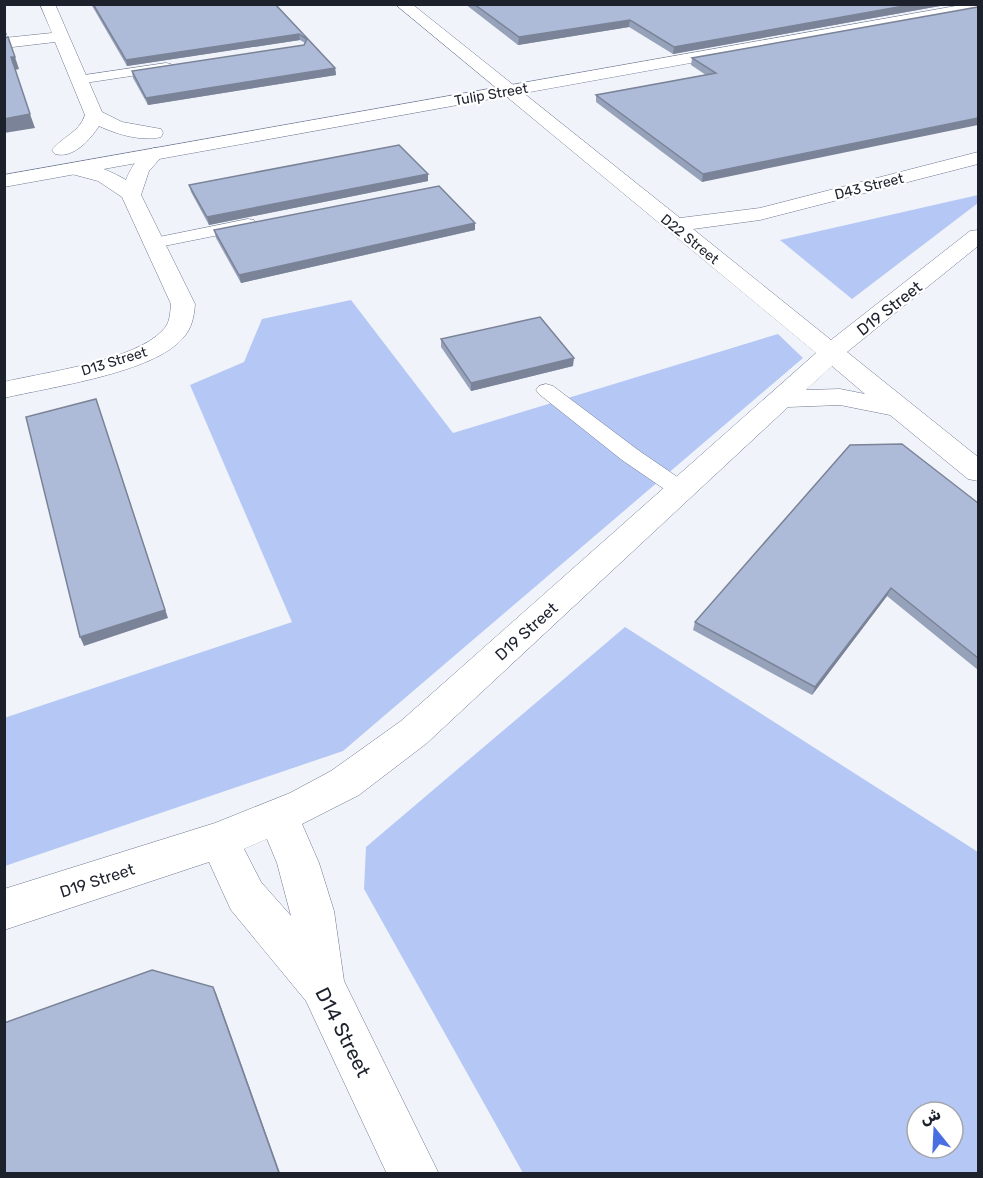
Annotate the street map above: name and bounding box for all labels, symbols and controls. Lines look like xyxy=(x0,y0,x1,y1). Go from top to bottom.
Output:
street label: Tulip Street xyxy=(453,80,530,109)
street label: D43 Street xyxy=(833,170,906,203)
street label: D22 Street xyxy=(657,211,723,268)
street label: D19 Street xyxy=(853,277,926,340)
street label: D13 Street xyxy=(79,343,150,380)
street label: D19 Street xyxy=(491,598,562,664)
street label: D19 Street xyxy=(57,859,137,901)
street label: D14 Street xyxy=(310,983,376,1081)
north arrow xyxy=(905,1100,965,1160)
text: ش xyxy=(918,1104,943,1128)

